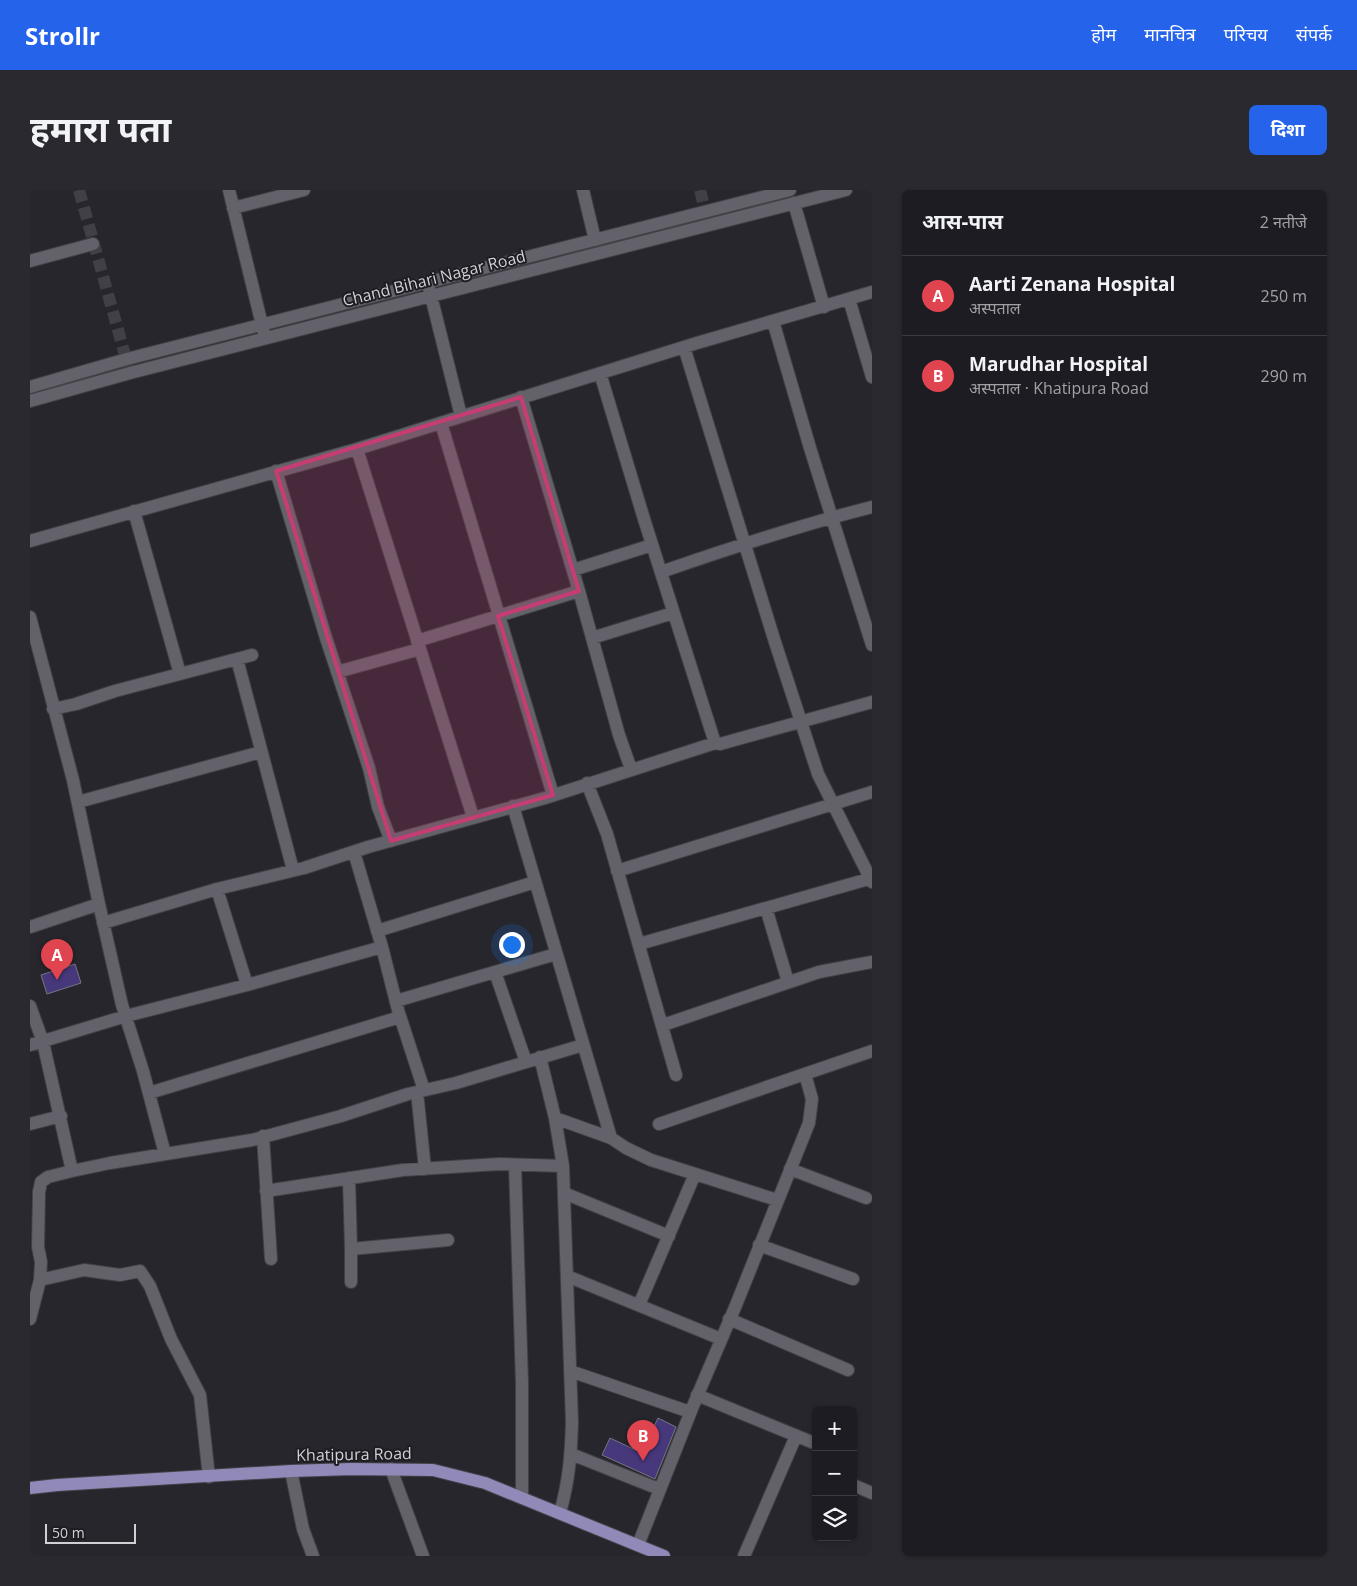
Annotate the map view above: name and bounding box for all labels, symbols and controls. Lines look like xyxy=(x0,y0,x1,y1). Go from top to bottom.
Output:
text: Strollr xyxy=(25,19,100,52)
text: होम xyxy=(1091,22,1116,46)
text: मानचित्र xyxy=(1144,22,1196,46)
text: परिचय xyxy=(1224,22,1268,46)
text: संपर्क xyxy=(1296,22,1332,46)
text: हमारा पता xyxy=(30,105,171,152)
button: दिशा xyxy=(1249,105,1327,155)
text: आस-पास xyxy=(922,207,1003,235)
text: 2 नतीजे xyxy=(1260,211,1307,233)
street label: Chand Bihari Nagar Road xyxy=(340,245,528,311)
text: Aarti Zenana Hospital xyxy=(969,271,1175,297)
text: A xyxy=(932,285,944,307)
text: 250 m xyxy=(1261,285,1307,307)
text: अस्पताल xyxy=(969,297,1021,319)
text: Marudhar Hospital xyxy=(969,351,1148,377)
text: B xyxy=(933,365,943,387)
text: 290 m xyxy=(1261,365,1307,387)
text: अस्पताल · Khatipura Road xyxy=(969,377,1149,399)
your location xyxy=(499,932,525,958)
pin: A xyxy=(41,939,73,980)
map controls xyxy=(812,1406,857,1541)
button: + xyxy=(812,1406,857,1451)
pin: B xyxy=(627,1420,659,1461)
street label: Khatipura Road xyxy=(296,1442,412,1466)
button: − xyxy=(812,1451,857,1496)
button: layers xyxy=(812,1496,857,1541)
scale bar xyxy=(45,1521,136,1544)
text: 50 m xyxy=(52,1523,85,1542)

